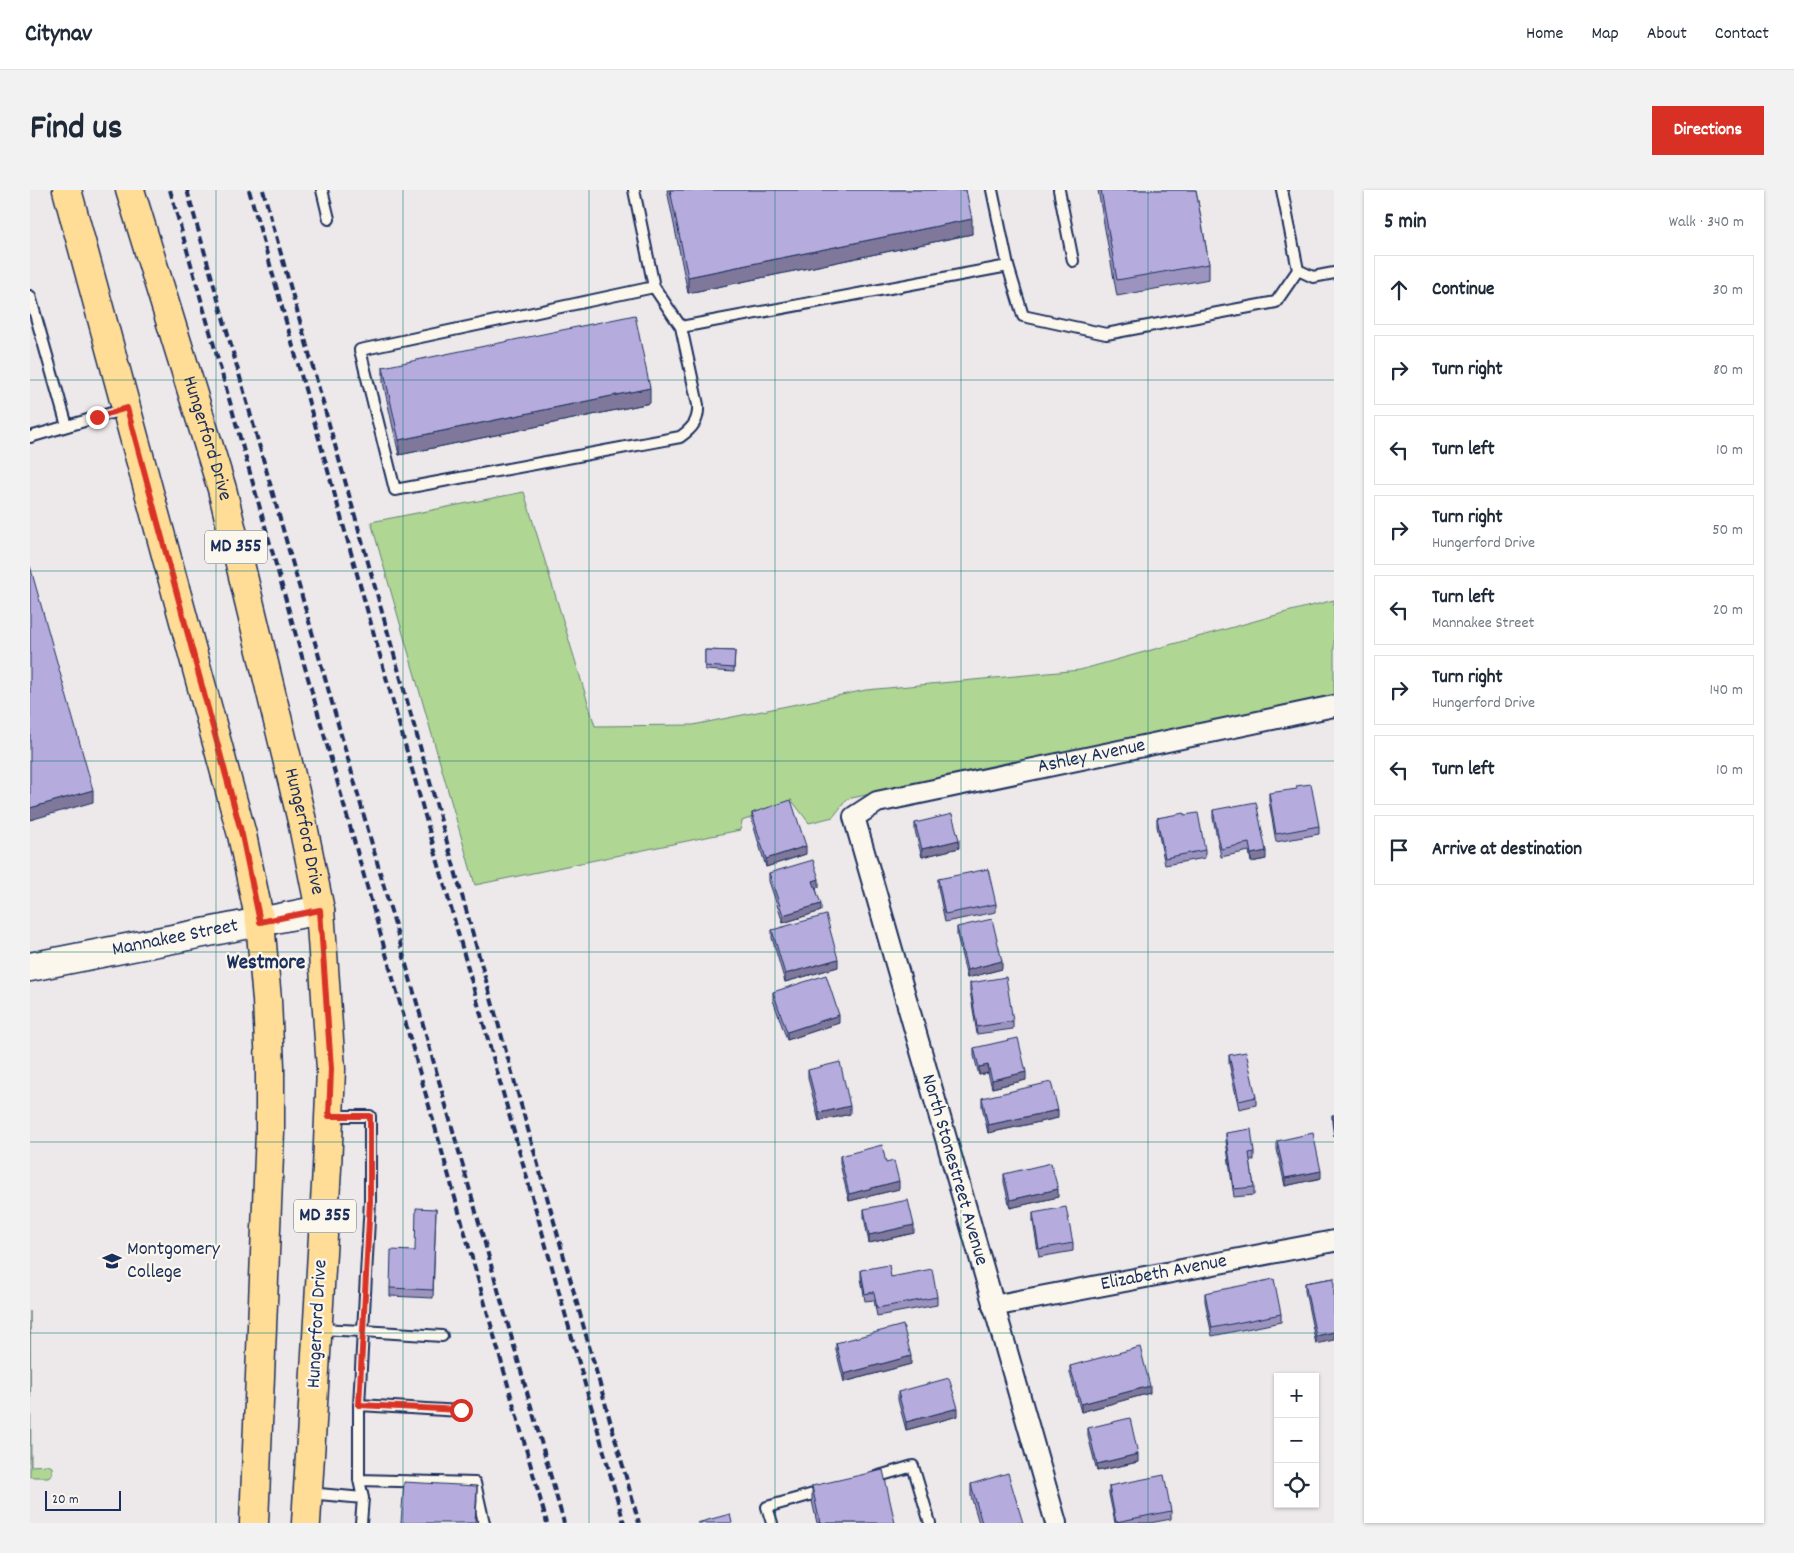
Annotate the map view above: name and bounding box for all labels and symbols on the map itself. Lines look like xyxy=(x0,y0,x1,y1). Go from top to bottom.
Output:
street label: Hungerford Drive xyxy=(174,373,238,504)
route end xyxy=(86,406,109,429)
road number: MD 355 xyxy=(205,531,267,564)
street label: Ashley Avenue xyxy=(1035,732,1148,782)
street label: Hungerford Drive xyxy=(276,765,331,898)
street label: Mannakee Street xyxy=(110,912,241,965)
district label: Westmore xyxy=(227,949,305,979)
street label: North Stonestreet Avenue xyxy=(913,1071,995,1269)
road number: MD 355 xyxy=(294,1199,356,1232)
place label: Montgomery College xyxy=(127,1236,221,1287)
street label: Elizabeth Avenue xyxy=(1098,1248,1230,1299)
school or university icon: Montgomery College xyxy=(101,1250,123,1272)
street label: Hungerford Drive xyxy=(301,1259,335,1389)
route start xyxy=(450,1399,473,1422)
scale bar xyxy=(45,1488,121,1511)

